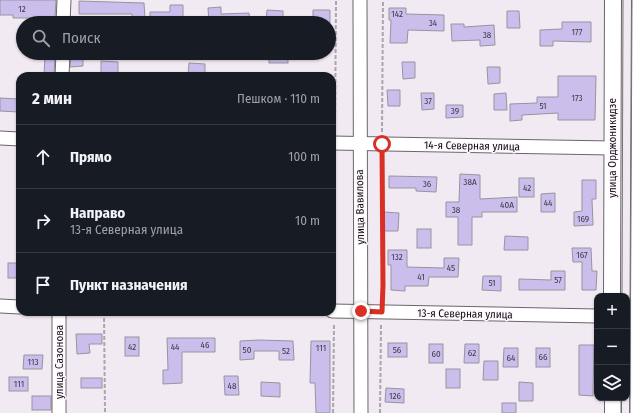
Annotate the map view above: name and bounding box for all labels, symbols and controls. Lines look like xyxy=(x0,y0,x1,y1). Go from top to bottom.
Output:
house number: 12 xyxy=(18,4,26,14)
house number: 142 xyxy=(391,9,403,19)
search box xyxy=(16,16,336,60)
house number: 34 xyxy=(429,18,438,28)
icon: search xyxy=(30,27,52,49)
house number: 177 xyxy=(572,27,583,37)
text: Поиск xyxy=(62,29,100,47)
house number: 38 xyxy=(483,30,492,40)
text: 2 мин xyxy=(32,88,72,109)
text: Пешком · 110 m xyxy=(237,91,320,106)
house number: 173 xyxy=(571,93,583,103)
house number: 37 xyxy=(424,96,432,106)
street label: улица Орджоникидзе xyxy=(606,98,619,198)
house number: 51 xyxy=(539,101,547,111)
house number: 39 xyxy=(451,106,459,116)
route start xyxy=(373,135,391,153)
street label: 14-я Северная улица xyxy=(424,139,520,153)
icon: ahead xyxy=(32,146,54,168)
text: Прямо xyxy=(70,148,112,166)
text: 100 m xyxy=(288,149,320,164)
street label: улица Вавилова xyxy=(353,169,367,245)
house number: 38A xyxy=(463,177,477,187)
house number: 36 xyxy=(423,179,432,189)
house number: 42 xyxy=(523,183,531,193)
house number: 44 xyxy=(544,198,553,208)
house number: 40А xyxy=(500,200,514,210)
text: Направо xyxy=(70,204,125,222)
house number: 38 xyxy=(452,205,461,215)
icon: right xyxy=(32,210,54,232)
text: 10 m xyxy=(295,213,320,228)
house number: 169 xyxy=(577,214,589,224)
text: 13-я Северная улица xyxy=(70,222,183,237)
house number: 167 xyxy=(576,250,588,260)
house number: 132 xyxy=(391,252,403,262)
house number: 45 xyxy=(447,263,455,273)
house number: 41 xyxy=(417,272,425,282)
icon: arrive xyxy=(32,274,54,296)
house number: 57 xyxy=(554,275,562,285)
text: Пункт назначения xyxy=(70,276,188,294)
house number: 51 xyxy=(488,278,496,288)
map controls xyxy=(594,293,630,401)
button: + xyxy=(594,293,630,329)
route end xyxy=(352,302,370,320)
street label: 13-я Северная улица xyxy=(417,307,513,321)
street label: улица Сазонова xyxy=(53,325,66,399)
button: − xyxy=(594,329,630,365)
house number: 46 xyxy=(201,340,210,350)
house number: 42 xyxy=(128,342,136,352)
house number: 44 xyxy=(171,342,180,352)
house number: 111 xyxy=(316,343,326,353)
house number: 50 xyxy=(243,345,252,355)
house number: 56 xyxy=(393,345,402,355)
house number: 52 xyxy=(282,346,290,356)
house number: 62 xyxy=(468,348,476,358)
house number: 60 xyxy=(431,349,441,359)
house number: 66 xyxy=(539,352,548,362)
house number: 64 xyxy=(507,353,516,363)
house number: 113 xyxy=(28,357,38,367)
button: layers xyxy=(594,365,630,401)
house number: 111 xyxy=(14,379,24,389)
house number: 48 xyxy=(228,381,237,391)
house number: 126 xyxy=(389,391,402,401)

